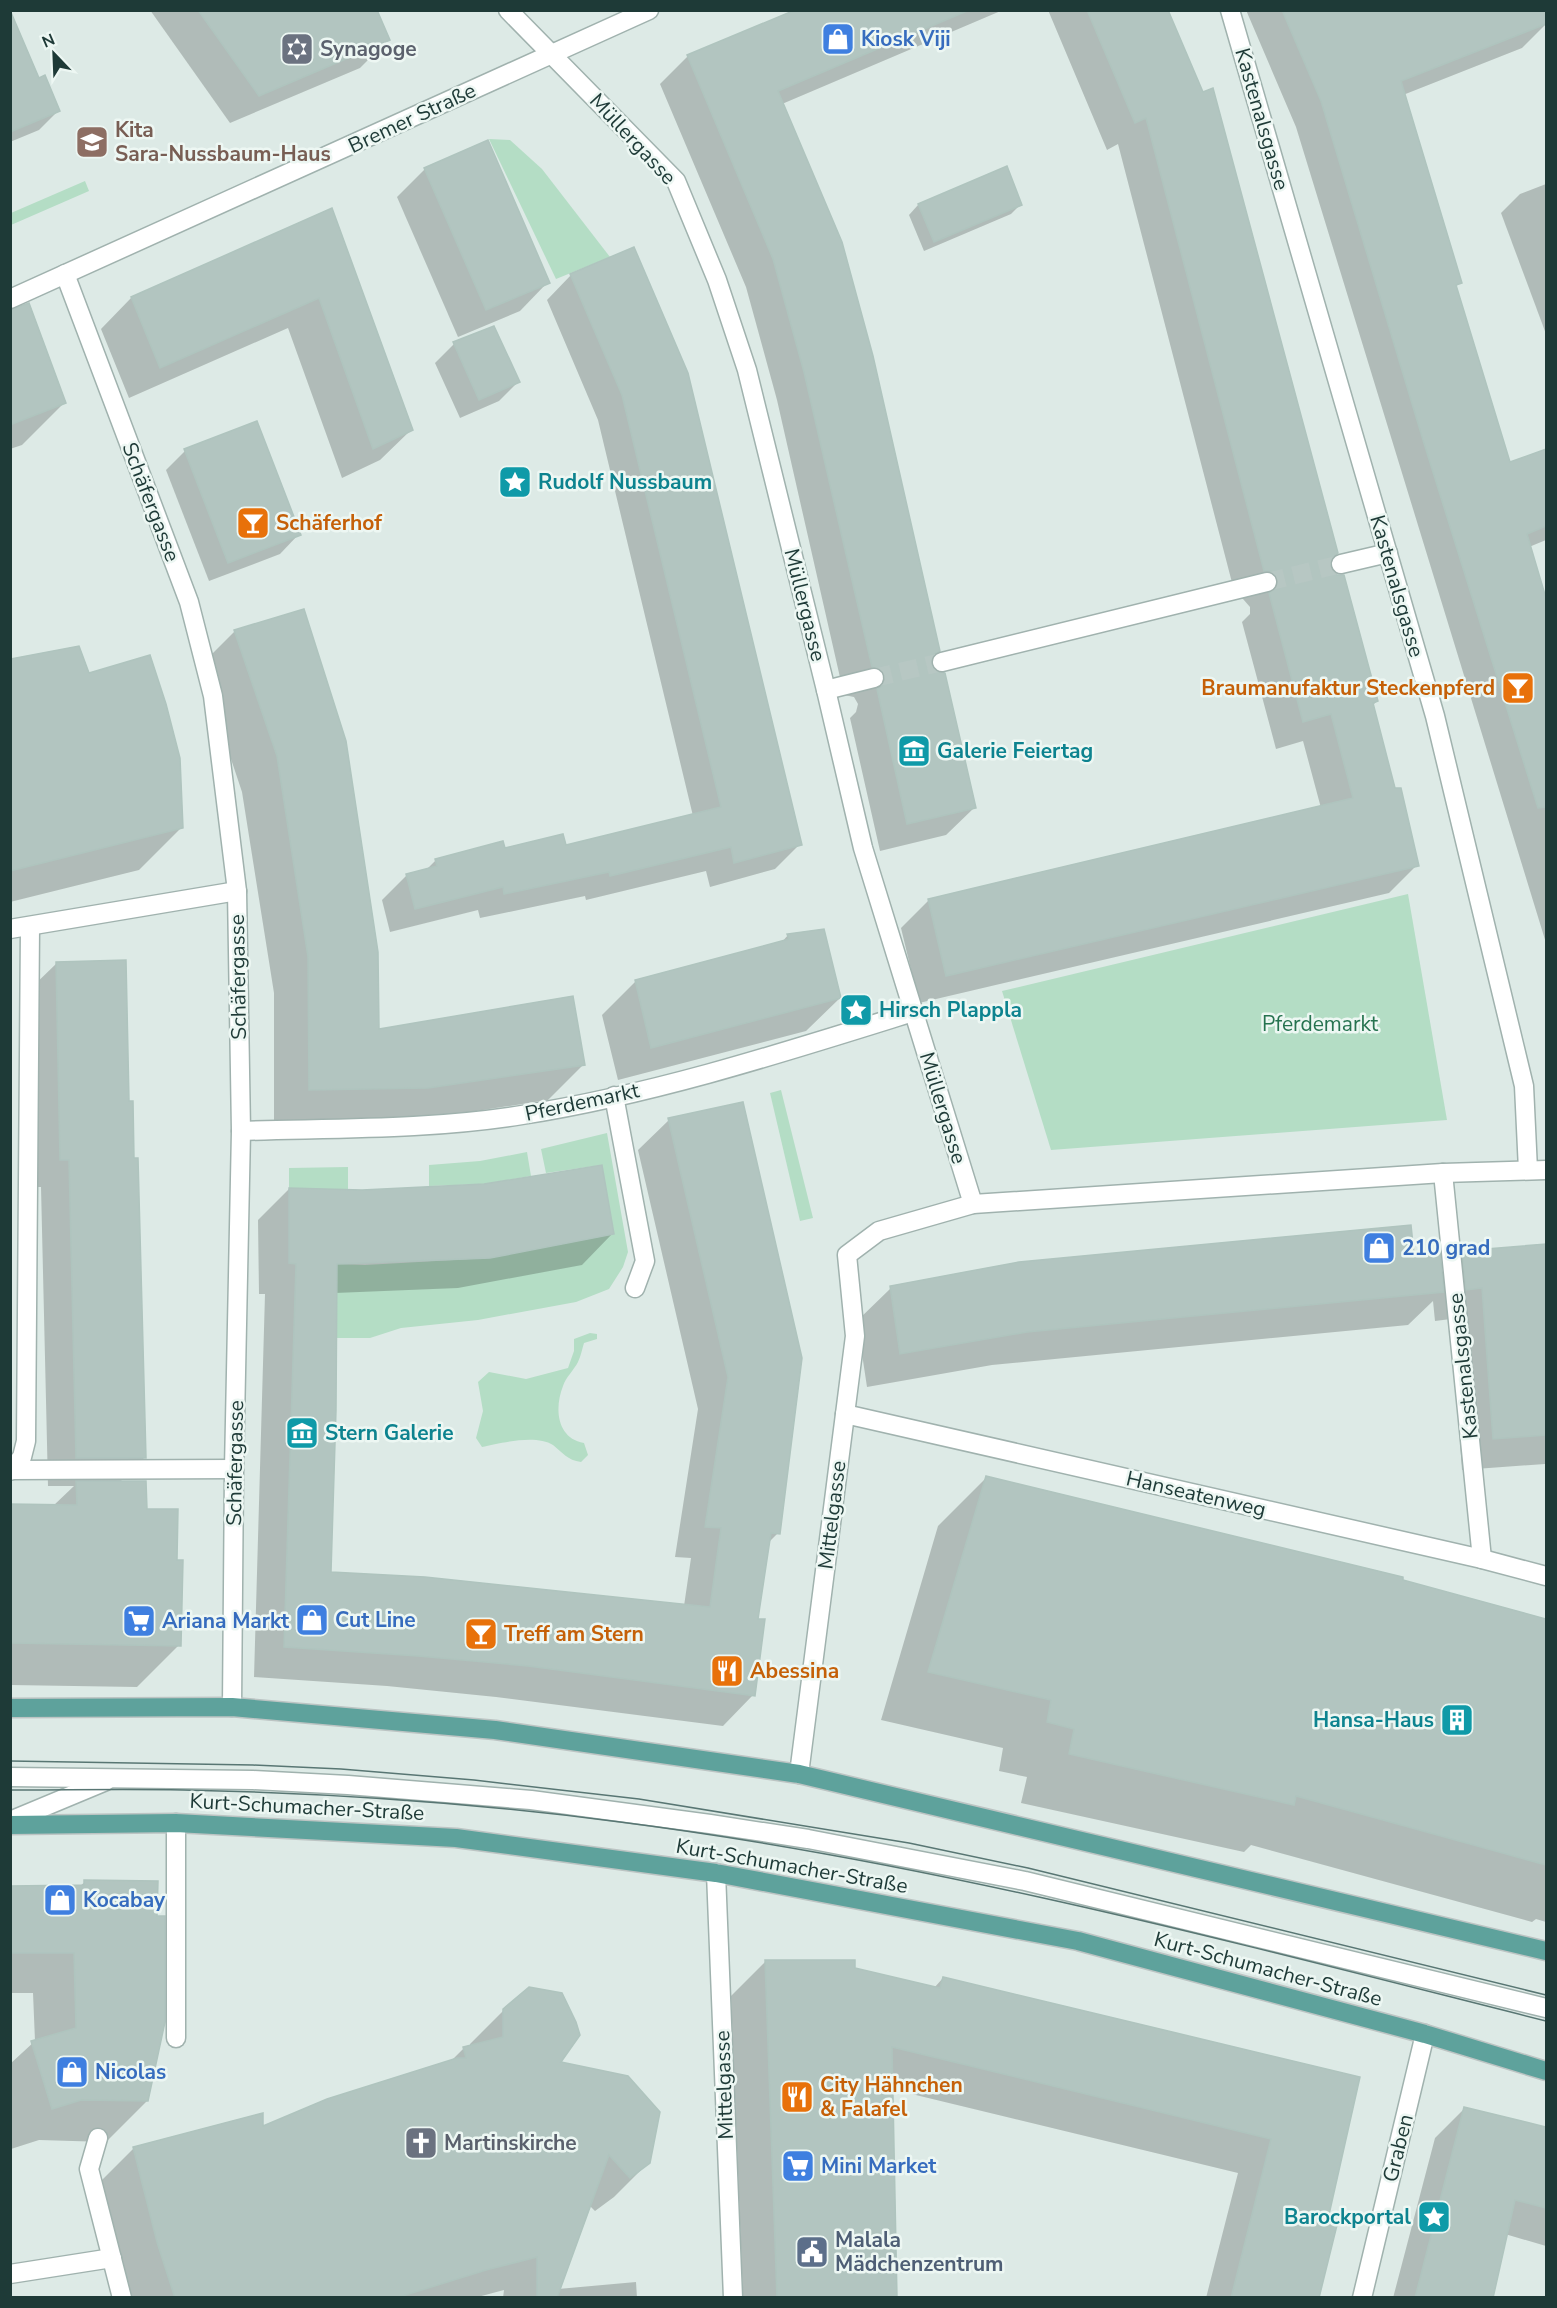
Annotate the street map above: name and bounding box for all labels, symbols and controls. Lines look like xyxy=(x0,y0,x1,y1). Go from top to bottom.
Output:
shop icon: Kiosk Viji xyxy=(820,21,856,57)
north arrow xyxy=(24,24,84,84)
place label: Kiosk Viji xyxy=(861,25,951,53)
text: N xyxy=(39,29,58,54)
synagogue icon: Synagoge xyxy=(279,31,315,67)
place label: Synagoge xyxy=(320,35,417,63)
street label: Kastenalsgasse xyxy=(1228,45,1296,193)
street label: Bremer Straße xyxy=(344,76,480,160)
street label: Müllergasse xyxy=(583,87,683,191)
place label: Kita Sara-Nussbaum-Haus xyxy=(115,116,331,168)
school or university icon: Kita Sara-Nussbaum-Haus xyxy=(74,124,110,160)
street label: Schäfergasse xyxy=(115,438,187,566)
place icon: Rudolf Nussbaum xyxy=(497,464,533,500)
place label: Rudolf Nussbaum xyxy=(538,468,712,496)
bar icon: Schäferhof xyxy=(235,505,271,541)
place label: Schäferhof xyxy=(276,509,382,537)
street label: Kastenalsgasse xyxy=(1363,512,1431,660)
street label: Müllergasse xyxy=(777,546,833,664)
bar icon: Braumanufaktur Steckenpferd xyxy=(1500,670,1536,706)
place label: Braumanufaktur Steckenpferd xyxy=(1201,674,1495,702)
museum icon: Galerie Feiertag xyxy=(896,733,932,769)
place label: Galerie Feiertag xyxy=(937,737,1093,765)
street label: Schäfergasse xyxy=(223,914,253,1040)
place icon: Hirsch Plappla xyxy=(838,992,874,1028)
place label: Hirsch Plappla xyxy=(879,996,1022,1024)
park label: Pferdemarkt xyxy=(1262,1010,1379,1038)
street label: Müllergasse xyxy=(913,1049,973,1167)
street label: Pferdemarkt xyxy=(522,1076,642,1128)
shop icon: 210 grad xyxy=(1361,1230,1397,1266)
place label: 210 grad xyxy=(1402,1234,1490,1262)
street label: Kastenalsgasse xyxy=(1441,1292,1485,1440)
street label: Schäfergasse xyxy=(220,1400,250,1526)
museum icon: Stern Galerie xyxy=(284,1415,320,1451)
place label: Stern Galerie xyxy=(325,1419,454,1447)
street label: Mittelgasse xyxy=(811,1459,853,1571)
street label: Hanseatenweg xyxy=(1123,1464,1269,1524)
shop icon: Cut Line xyxy=(294,1602,330,1638)
supermarket icon: Ariana Markt xyxy=(121,1603,157,1639)
place label: Cut Line xyxy=(335,1606,416,1634)
place label: Ariana Markt xyxy=(162,1607,290,1635)
bar icon: Treff am Stern xyxy=(463,1616,499,1652)
place label: Treff am Stern xyxy=(504,1620,644,1648)
restaurant icon: Abessina xyxy=(709,1653,745,1689)
place label: Abessina xyxy=(750,1657,839,1685)
building icon: Hansa-Haus xyxy=(1439,1702,1475,1738)
place label: Hansa-Haus xyxy=(1313,1706,1434,1734)
street label: Kurt-Schumacher-Straße xyxy=(189,1787,425,1827)
street label: Kurt-Schumacher-Straße xyxy=(674,1832,910,1900)
shop icon: Kocabay xyxy=(42,1882,78,1918)
place label: Kocabay xyxy=(83,1886,166,1914)
street label: Kurt-Schumacher-Straße xyxy=(1151,1925,1385,2013)
street label: Mittelgasse xyxy=(708,2030,740,2140)
shop icon: Nicolas xyxy=(54,2054,90,2090)
place label: Nicolas xyxy=(95,2058,166,2086)
place label: City Hähnchen & Falafel xyxy=(820,2071,963,2123)
restaurant icon: City Hähnchen & Falafel xyxy=(779,2079,815,2115)
street label: Graben xyxy=(1376,2111,1420,2185)
church icon: Martinskirche xyxy=(403,2125,439,2161)
place label: Martinskirche xyxy=(444,2129,577,2157)
supermarket icon: Mini Market xyxy=(780,2148,816,2184)
place label: Mini Market xyxy=(821,2152,937,2180)
place icon: Barockportal xyxy=(1416,2199,1452,2235)
place label: Barockportal xyxy=(1284,2203,1411,2231)
place label: Malala Mädchenzentrum xyxy=(835,2226,1003,2278)
public building icon: Malala Mädchenzentrum xyxy=(794,2234,830,2270)

